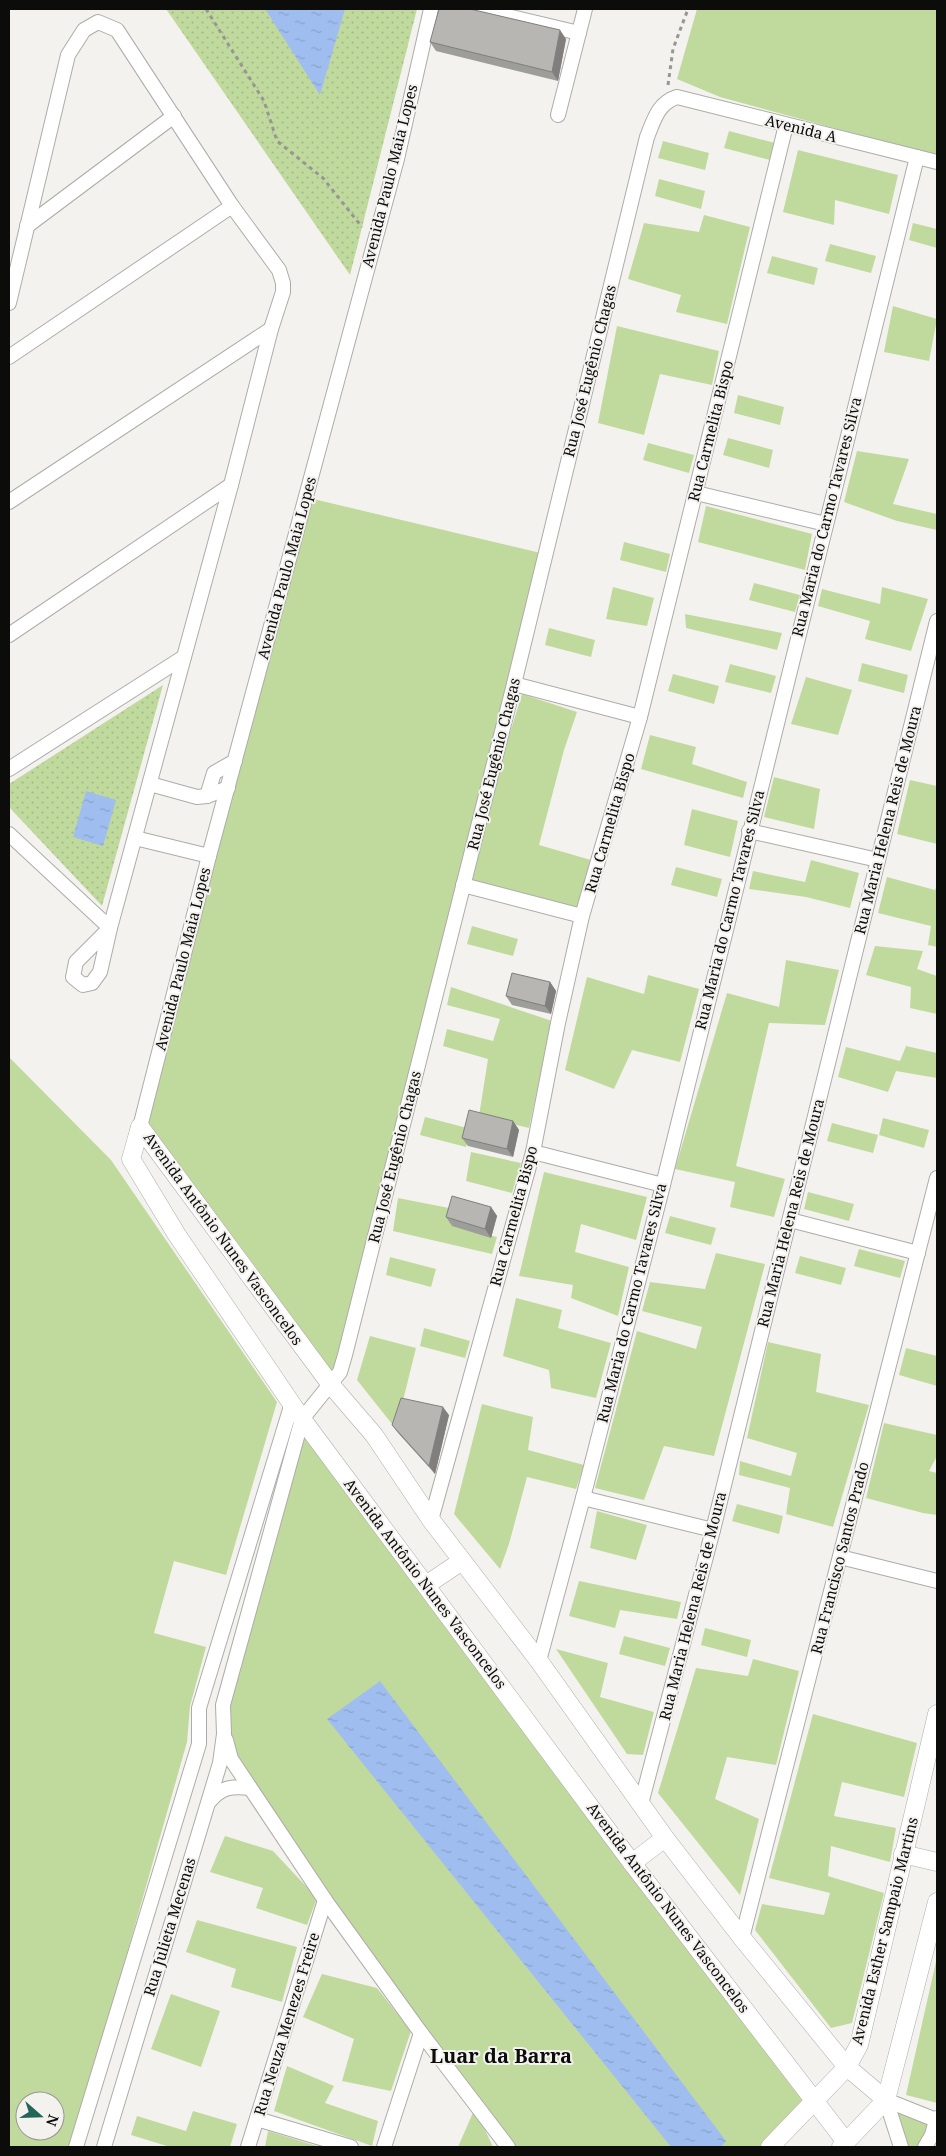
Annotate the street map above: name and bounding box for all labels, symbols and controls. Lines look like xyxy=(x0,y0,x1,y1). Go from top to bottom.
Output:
street label: Avenida Paulo Maia Lopes xyxy=(357,82,422,270)
street label: Avenida A xyxy=(763,109,839,147)
street label: Rua José Eugênio Chagas xyxy=(558,282,620,459)
street label: Rua Carmelita Bispo xyxy=(683,358,737,504)
street label: Rua Maria do Carmo Tavares Silva xyxy=(787,395,866,639)
street label: Avenida Paulo Maia Lopes xyxy=(252,474,320,661)
street label: Rua José Eugênio Chagas xyxy=(462,675,524,852)
street label: Rua Maria Helena Reis de Moura xyxy=(849,703,925,936)
street label: Rua Carmelita Bispo xyxy=(579,750,639,895)
street label: Rua Maria do Carmo Tavares Silva xyxy=(690,788,769,1032)
street label: Avenida Paulo Maia Lopes xyxy=(150,865,215,1053)
street label: Rua José Eugênio Chagas xyxy=(363,1068,425,1245)
street label: Rua Maria Helena Reis de Moura xyxy=(752,1096,828,1329)
street label: Avenida Antônio Nunes Vasconcelos xyxy=(140,1128,308,1349)
street label: Rua Carmelita Bispo xyxy=(485,1143,541,1288)
street label: Rua Maria do Carmo Tavares Silva xyxy=(592,1181,671,1425)
street label: Rua Francisco Santos Prado xyxy=(805,1460,873,1656)
street label: Avenida Antônio Nunes Vasconcelos xyxy=(340,1474,512,1693)
street label: Rua Maria Helena Reis de Moura xyxy=(654,1489,730,1722)
street label: Avenida Antônio Nunes Vasconcelos xyxy=(583,1798,755,2017)
street label: Avenida Esther Sampaio Martins xyxy=(846,1814,922,2047)
street label: Rua Julieta Mecenas xyxy=(138,1855,200,1999)
street label: Rua Neuza Menezes Freire xyxy=(249,1930,323,2118)
district label: Luar da Barra xyxy=(430,2042,572,2069)
north arrow xyxy=(15,2091,65,2141)
text: N xyxy=(42,2112,64,2129)

